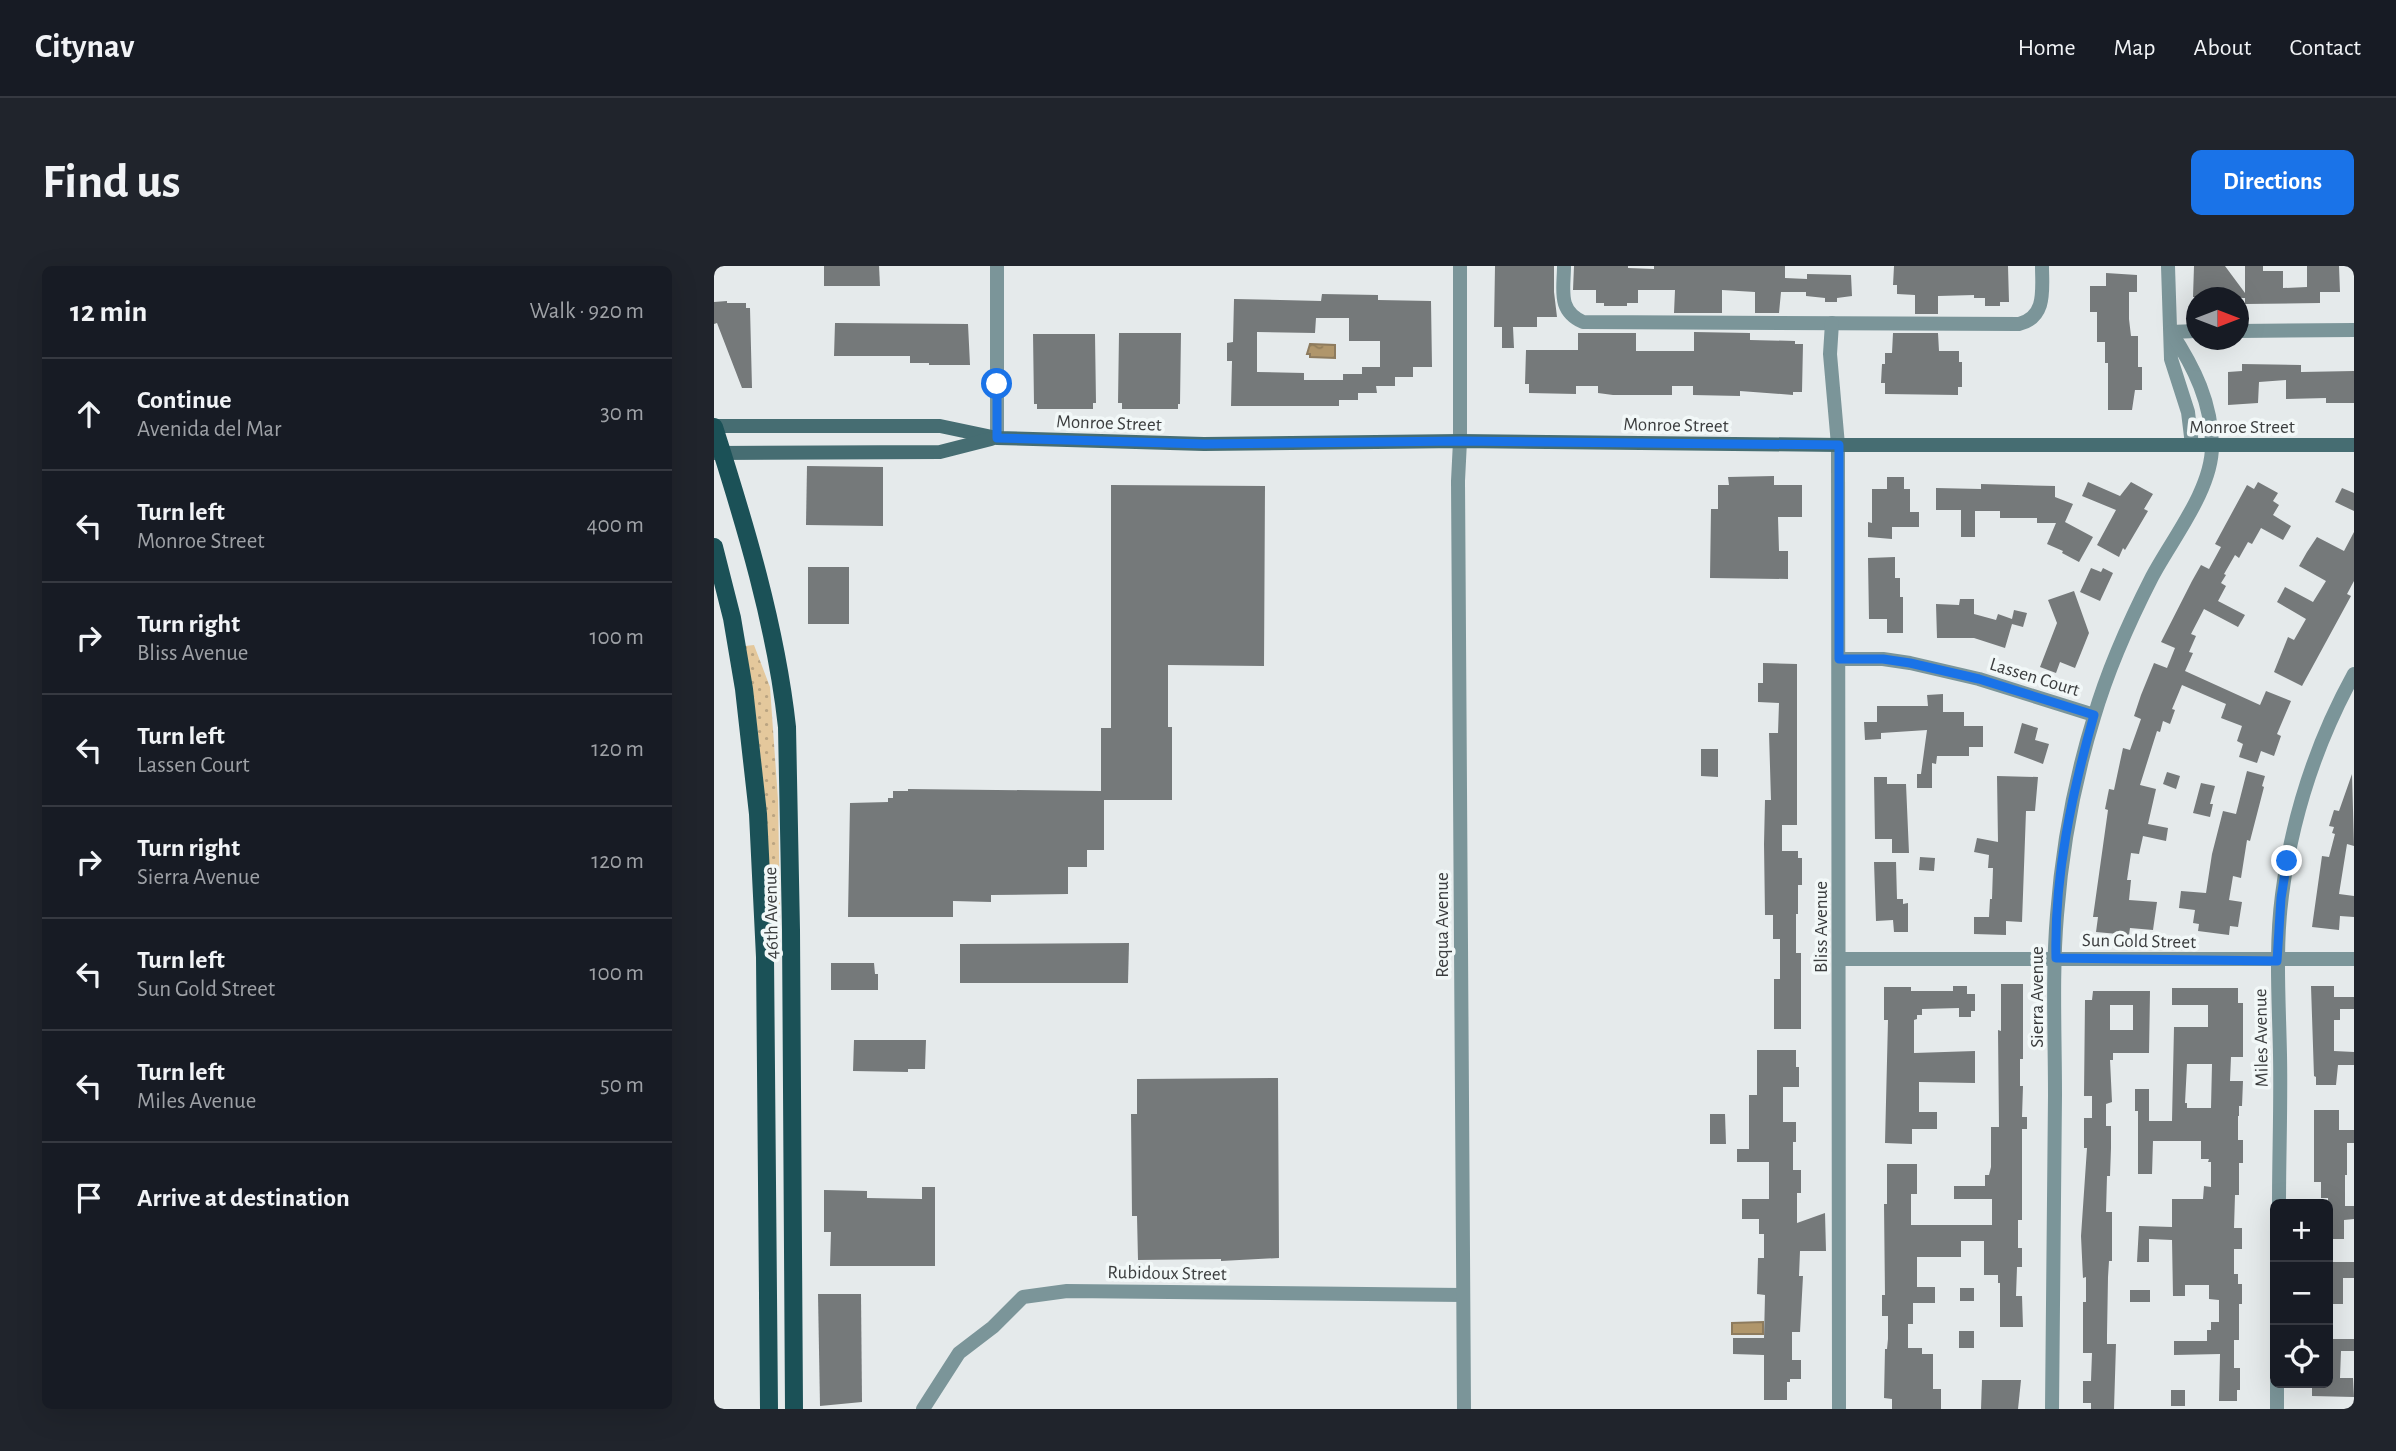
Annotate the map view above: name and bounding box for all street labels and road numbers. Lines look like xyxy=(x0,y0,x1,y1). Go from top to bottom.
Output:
street label: Monroe Street xyxy=(1056,412,1162,435)
street label: Monroe Street xyxy=(1623,415,1729,436)
street label: Monroe Street xyxy=(2189,418,2295,437)
street label: Lassen Court xyxy=(1987,655,2082,700)
street label: 46th Avenue xyxy=(761,867,782,959)
street label: Requa Avenue xyxy=(1433,872,1452,978)
street label: Bliss Avenue xyxy=(1812,881,1831,973)
street label: Sun Gold Street xyxy=(2082,931,2196,952)
street label: Sierra Avenue xyxy=(2028,946,2047,1048)
street label: Miles Avenue xyxy=(2251,989,2272,1087)
street label: Rubidoux Street xyxy=(1107,1263,1227,1284)

